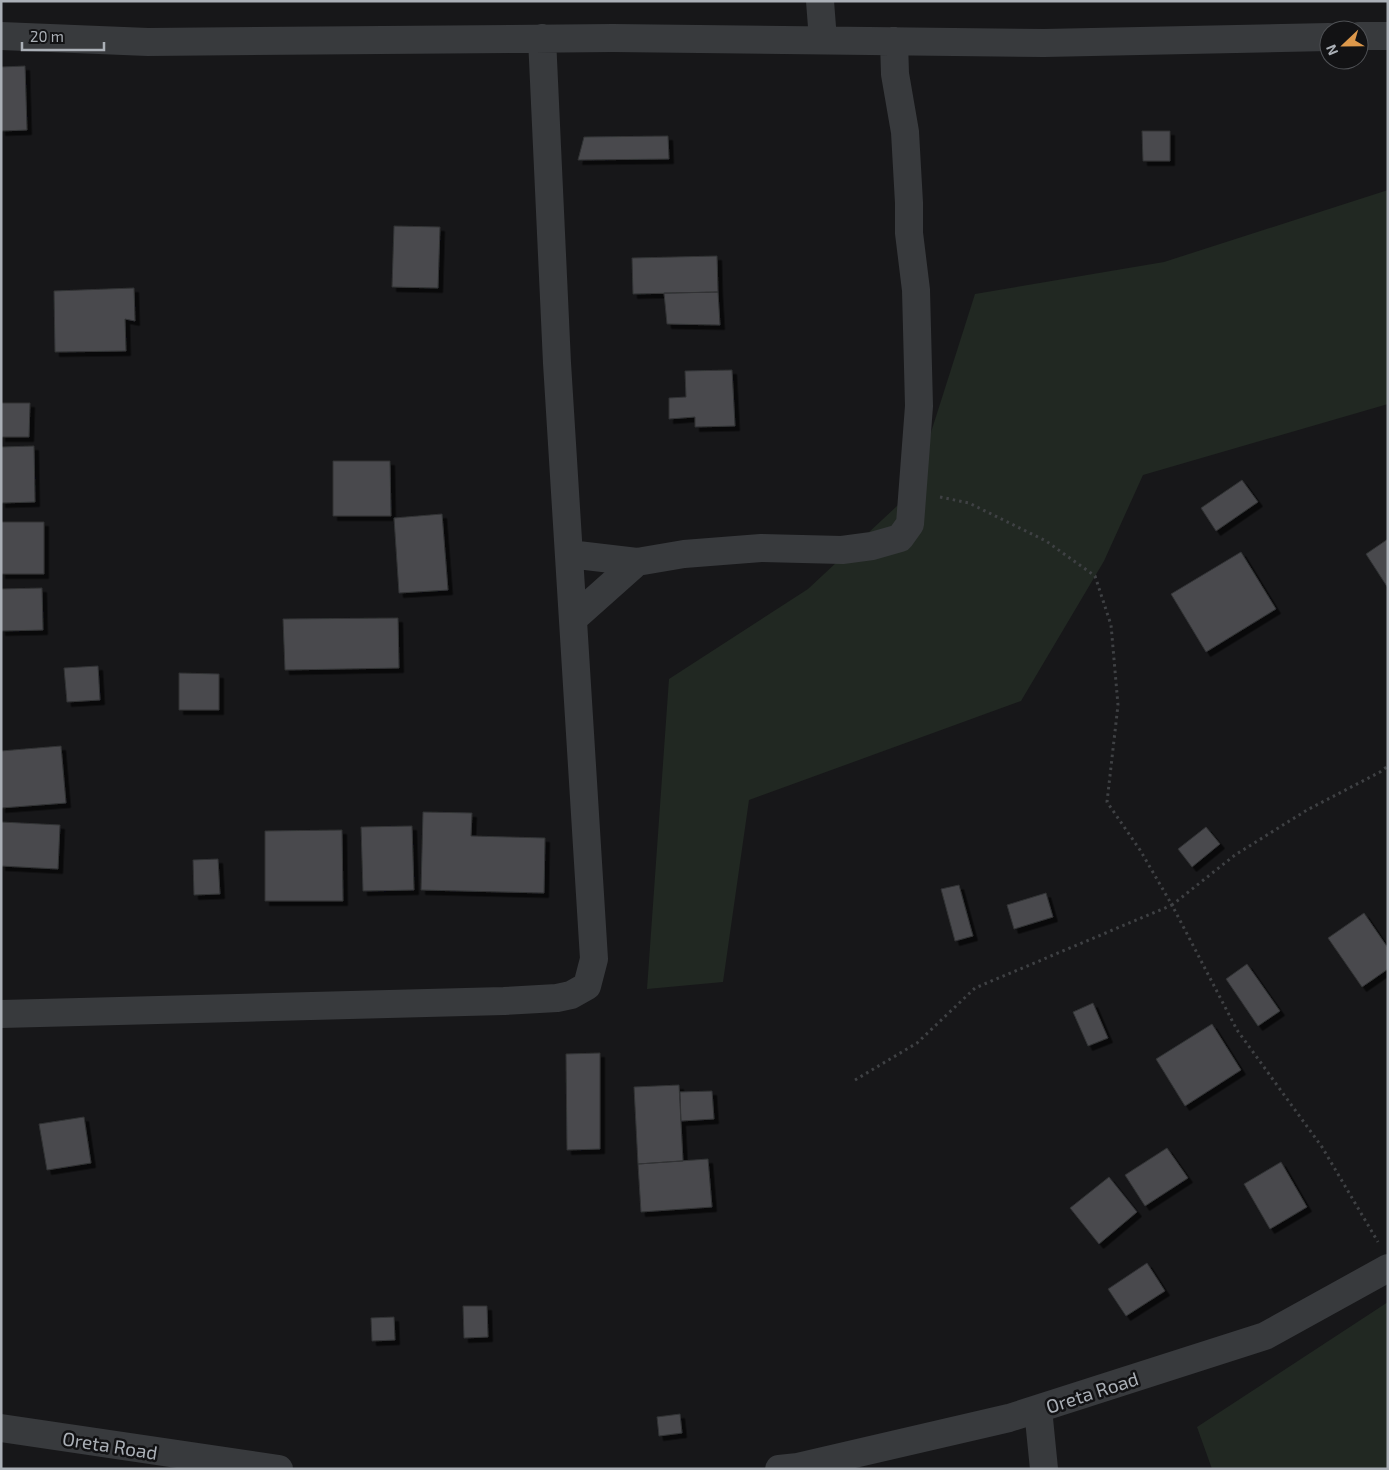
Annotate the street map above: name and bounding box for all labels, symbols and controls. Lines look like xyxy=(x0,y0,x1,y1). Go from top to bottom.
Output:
scale bar xyxy=(22,20,105,52)
north arrow xyxy=(1319,20,1369,70)
text: 20 m xyxy=(30,27,64,45)
text: N xyxy=(1322,42,1341,58)
street label: Oreta Road xyxy=(1043,1366,1141,1418)
street label: Oreta Road xyxy=(61,1426,159,1464)

